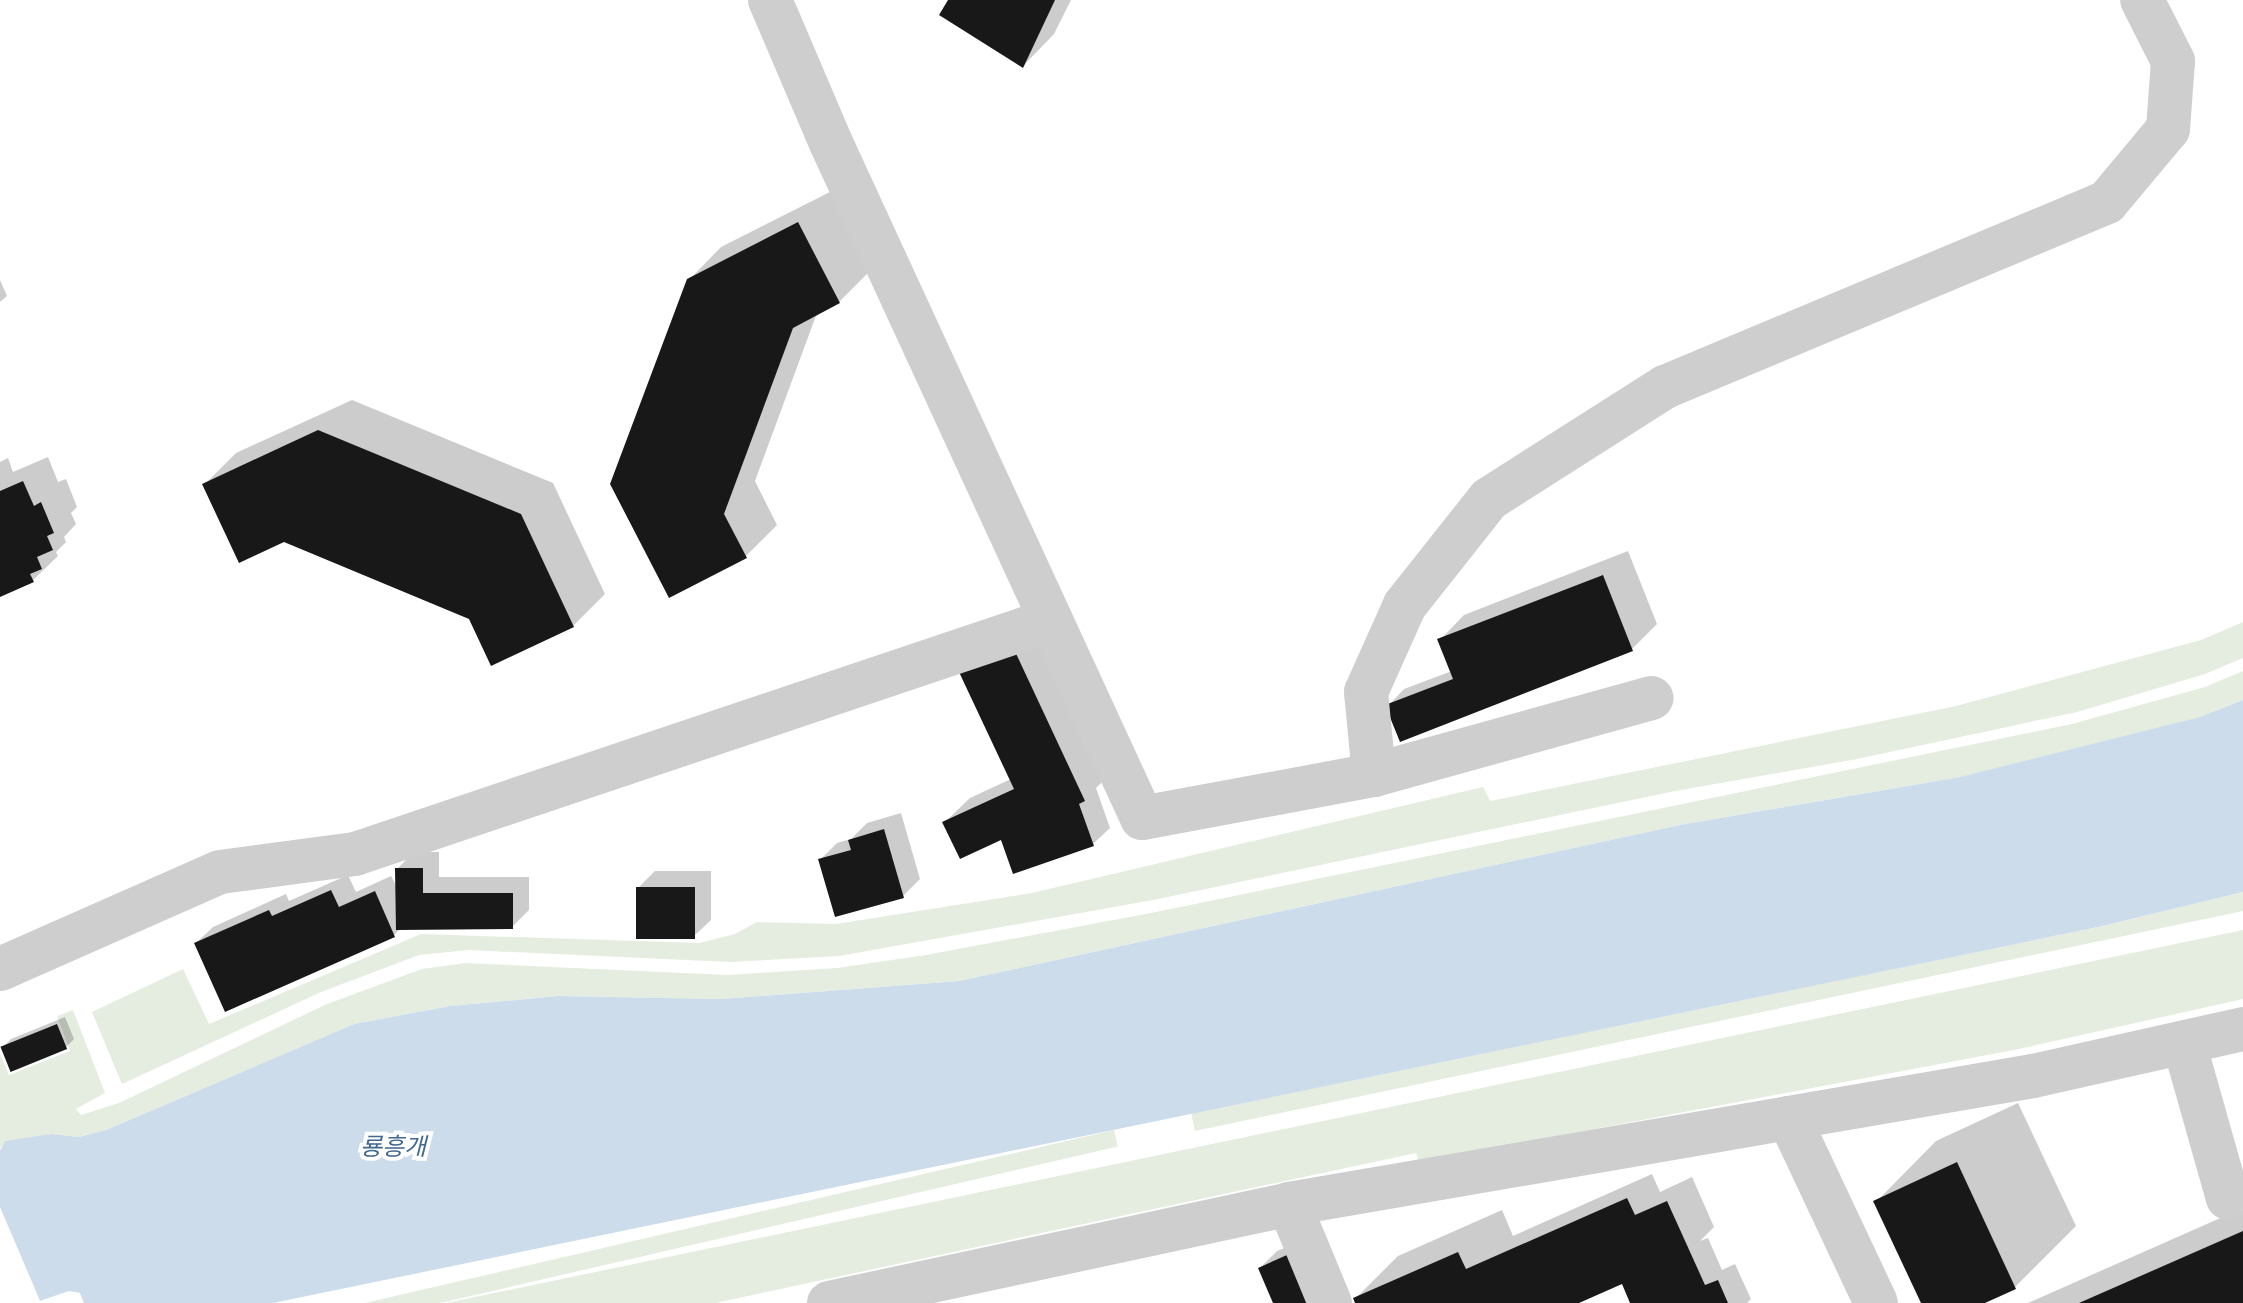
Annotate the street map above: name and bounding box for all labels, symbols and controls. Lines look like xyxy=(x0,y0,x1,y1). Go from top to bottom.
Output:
water label: 룡흥개 xyxy=(360,1133,426,1161)

